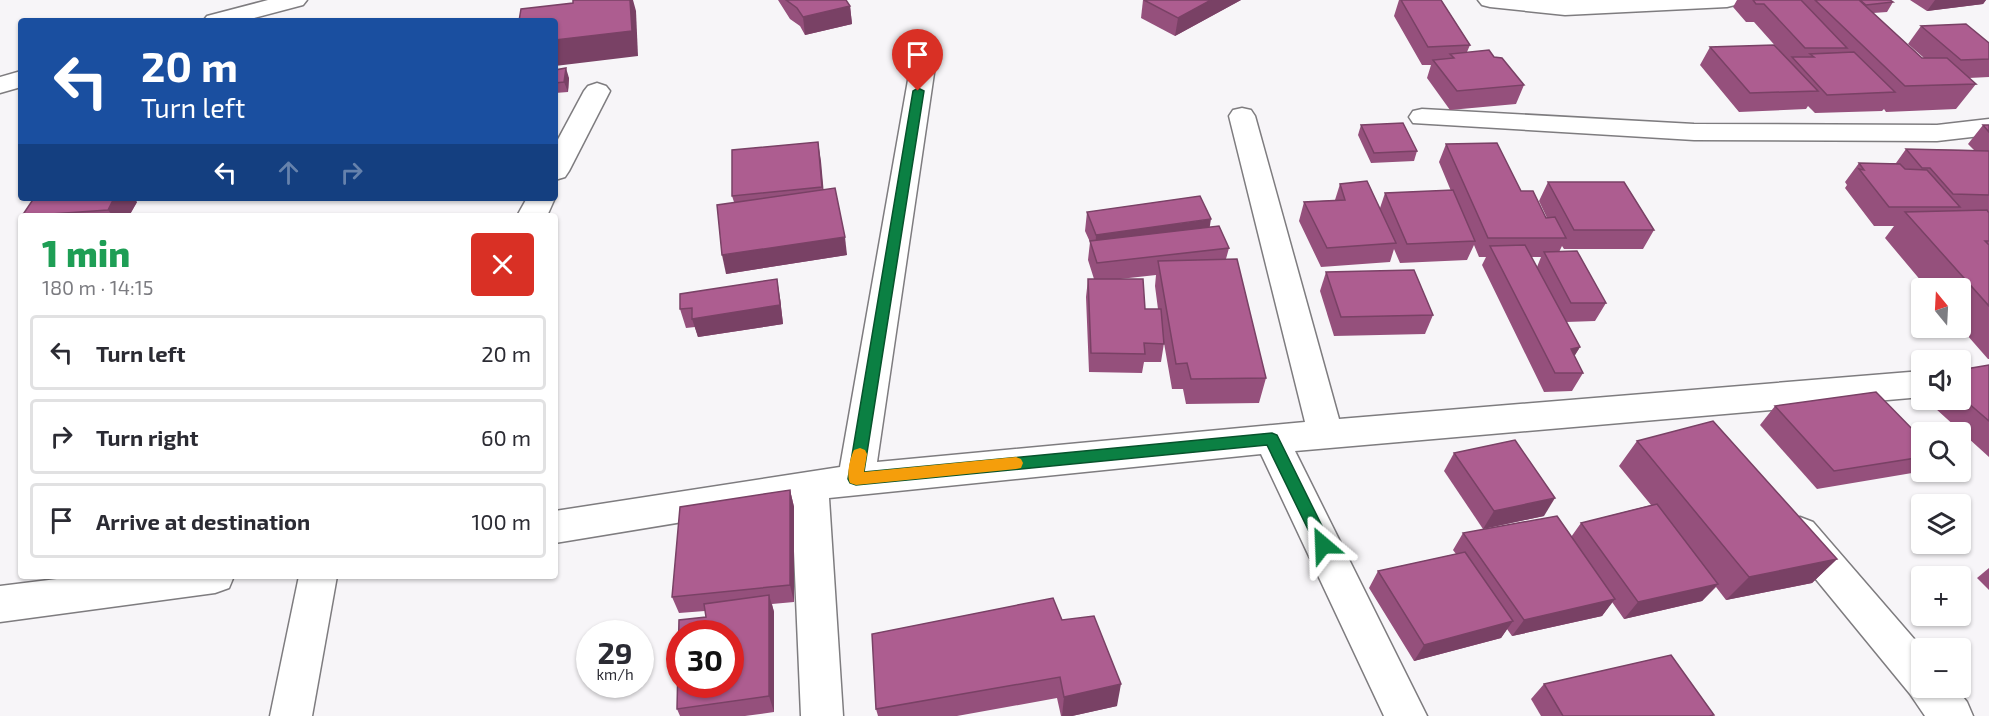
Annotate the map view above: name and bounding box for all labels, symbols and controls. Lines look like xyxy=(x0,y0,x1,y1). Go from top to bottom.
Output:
pin xyxy=(892,29,943,91)
icon: arrive xyxy=(901,38,934,71)
text: 20 m xyxy=(141,40,238,90)
icon: left xyxy=(42,42,120,120)
text: Turn left xyxy=(141,91,245,123)
icon: left xyxy=(209,156,242,189)
icon: ahead xyxy=(272,156,305,189)
icon: right xyxy=(335,156,368,189)
text: 1 min xyxy=(42,231,130,274)
button: close xyxy=(471,233,534,296)
text: 180 m · 14:15 xyxy=(42,275,153,299)
north arrow xyxy=(1911,278,1971,338)
map controls xyxy=(1911,278,1971,698)
icon: left xyxy=(45,336,78,369)
text: Turn left xyxy=(96,340,185,366)
text: 20 m xyxy=(481,340,531,366)
button: sound xyxy=(1911,350,1971,410)
icon: right xyxy=(45,420,78,453)
button: search xyxy=(1911,422,1971,482)
text: Turn right xyxy=(96,424,198,450)
text: 60 m xyxy=(481,424,531,450)
button: layers xyxy=(1911,494,1971,554)
icon: arrive xyxy=(45,504,78,537)
text: Arrive at destination xyxy=(96,508,310,534)
text: 100 m xyxy=(472,508,531,534)
position arrow xyxy=(1291,513,1355,577)
button: + xyxy=(1911,566,1971,626)
speed limit sign: 30 xyxy=(666,620,744,698)
text: 29 xyxy=(597,634,633,670)
button: − xyxy=(1911,638,1971,698)
text: km/h xyxy=(596,665,634,683)

